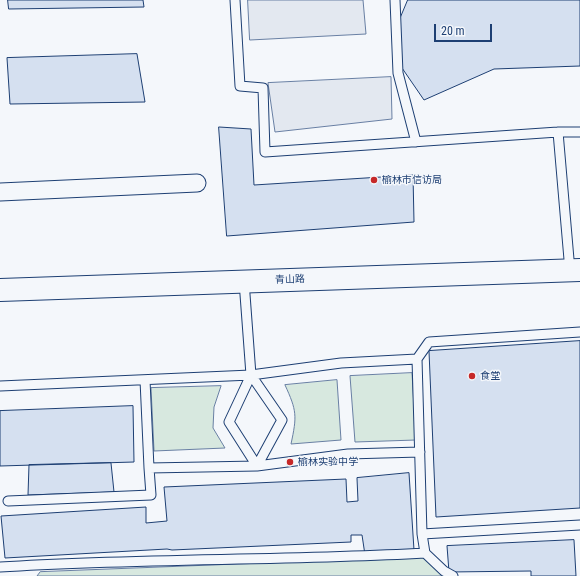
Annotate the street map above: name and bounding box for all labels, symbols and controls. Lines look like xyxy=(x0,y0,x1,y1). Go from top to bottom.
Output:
scale bar xyxy=(436,16,494,42)
text: 20 m xyxy=(441,24,465,38)
place label: 榆林市信访局 xyxy=(382,174,442,186)
marker: 榆林市信访局 xyxy=(369,175,379,185)
street label: 青山路 xyxy=(275,273,305,287)
place label: 食堂 xyxy=(480,370,500,382)
marker: 食堂 xyxy=(467,371,477,381)
place label: 榆林实验中学 xyxy=(298,456,358,468)
marker: 榆林实验中学 xyxy=(285,457,295,467)

